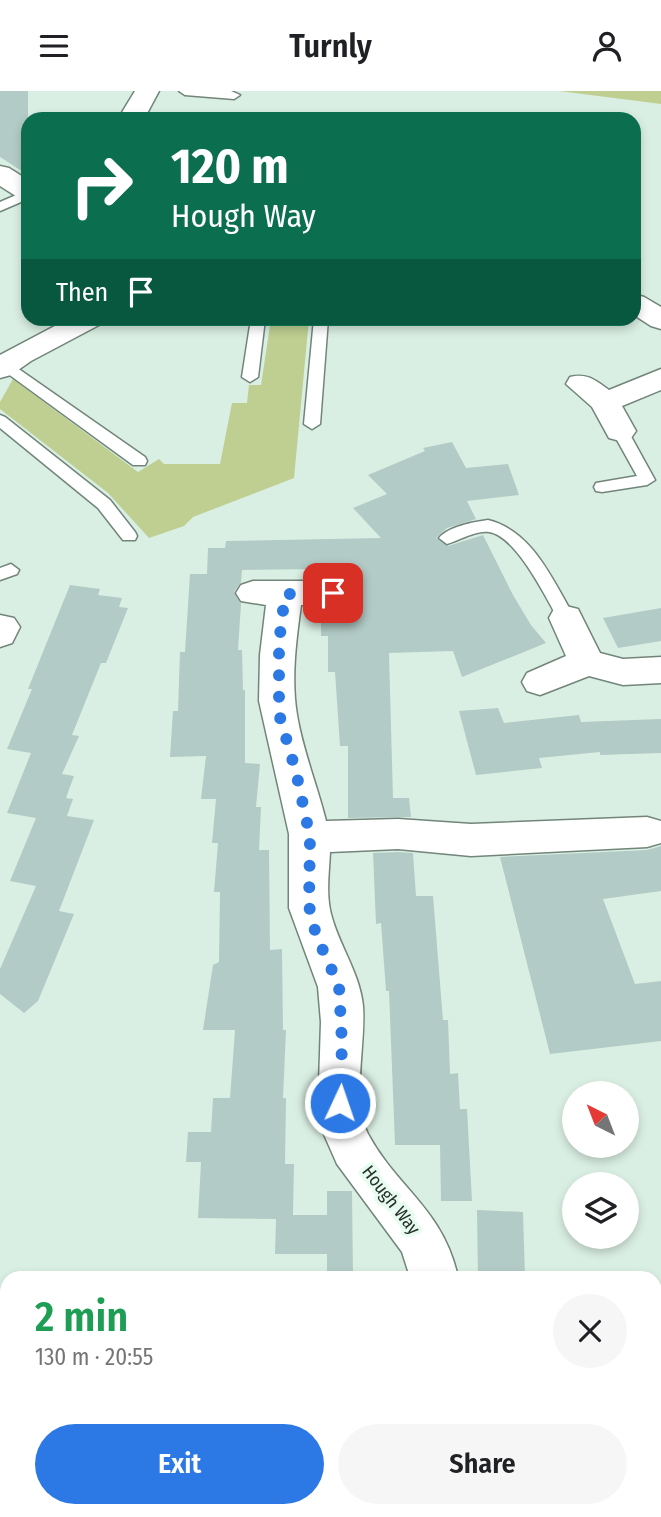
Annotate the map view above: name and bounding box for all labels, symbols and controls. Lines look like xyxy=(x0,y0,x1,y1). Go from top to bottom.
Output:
icon: menu xyxy=(35,27,73,65)
text: Turnly xyxy=(289,27,372,65)
icon: person xyxy=(588,27,626,65)
text: 120 m xyxy=(171,137,289,196)
icon: right xyxy=(56,140,147,231)
text: Hough Way xyxy=(171,197,316,235)
icon: arrive xyxy=(122,273,160,311)
text: Then xyxy=(56,277,108,308)
pin xyxy=(303,563,363,623)
icon: arrive xyxy=(314,574,352,612)
position arrow xyxy=(303,1066,377,1140)
north arrow xyxy=(562,1081,639,1159)
map controls xyxy=(562,1081,639,1249)
street label: Hough Way xyxy=(357,1161,425,1239)
button: layers xyxy=(562,1172,639,1249)
text: 2 min xyxy=(35,1292,128,1342)
button: close xyxy=(553,1294,627,1368)
text: 130 m · 20:55 xyxy=(35,1343,153,1371)
button: Exit xyxy=(35,1424,324,1504)
button: Share xyxy=(338,1424,627,1504)

